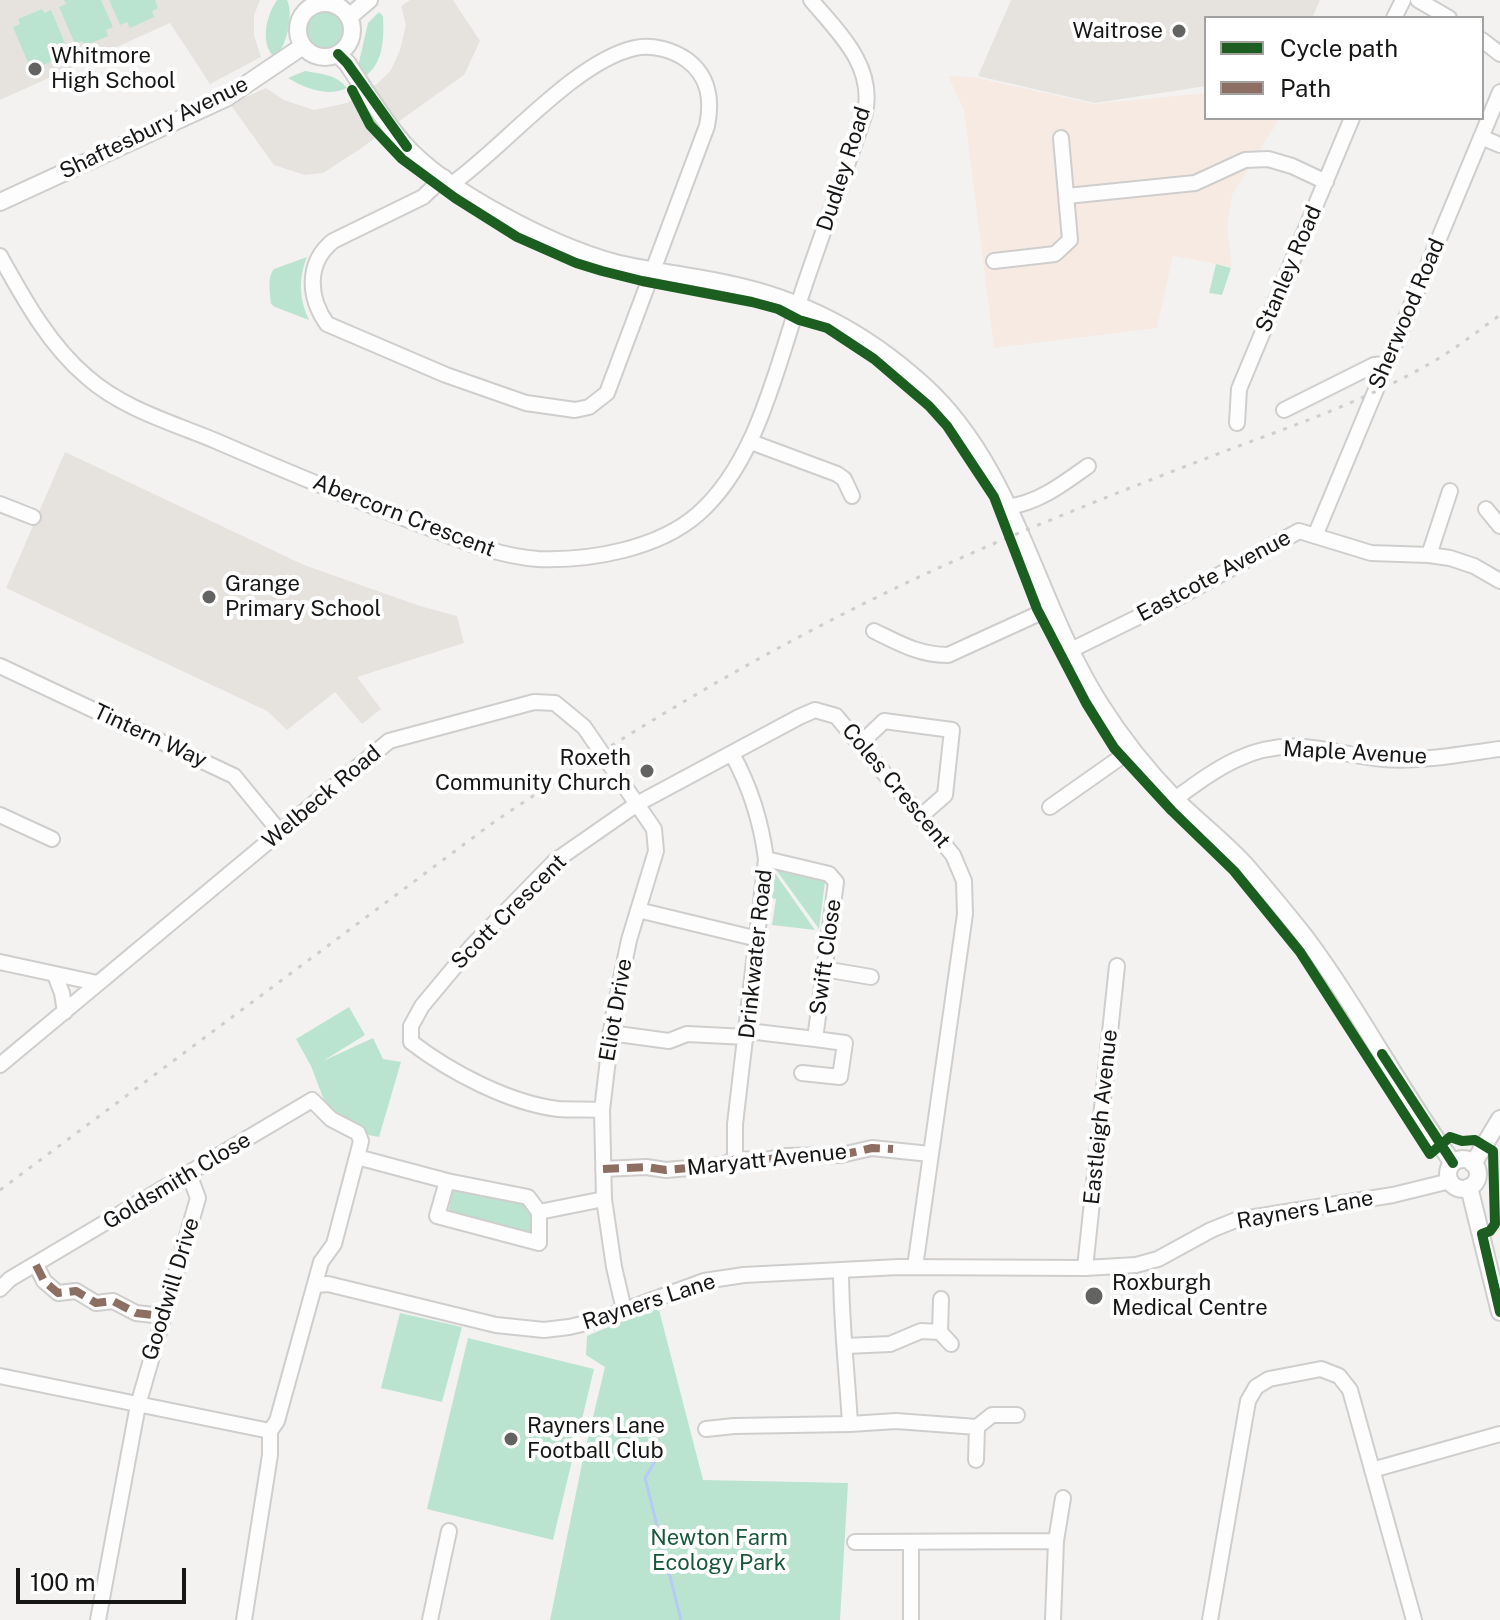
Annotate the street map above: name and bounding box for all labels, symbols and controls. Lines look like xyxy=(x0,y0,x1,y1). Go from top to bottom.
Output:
legend xyxy=(1204,16,1484,120)
place label: Waitrose xyxy=(1072,18,1163,44)
marker: Waitrose xyxy=(1170,22,1188,40)
text: Cycle path xyxy=(1280,34,1398,62)
place label: Whitmore High School xyxy=(51,43,176,94)
marker: Whitmore High School xyxy=(26,60,44,78)
street label: Shaftesbury Avenue xyxy=(55,71,253,185)
text: Path xyxy=(1280,74,1331,102)
street label: Dudley Road xyxy=(812,104,876,234)
street label: Stanley Road xyxy=(1250,202,1328,336)
street label: Sherwood Road xyxy=(1363,235,1451,393)
street label: Abercorn Crescent xyxy=(309,469,499,563)
street label: Eastcote Avenue xyxy=(1133,524,1295,628)
place label: Grange Primary School xyxy=(225,571,381,622)
marker: Grange Primary School xyxy=(200,588,218,606)
street label: Tintern Way xyxy=(89,698,211,774)
street label: Coles Crescent xyxy=(836,718,956,854)
street label: Maple Avenue xyxy=(1282,736,1428,770)
street label: Welbeck Road xyxy=(258,740,386,854)
place label: Roxeth Community Church xyxy=(435,745,631,796)
marker: Roxeth Community Church xyxy=(638,762,656,780)
street label: Scott Crescent xyxy=(446,849,572,975)
street label: Drinkwater Road xyxy=(734,868,778,1040)
street label: Swift Close xyxy=(805,897,847,1017)
street label: Eliot Drive xyxy=(594,957,638,1063)
street label: Eastleigh Avenue xyxy=(1079,1028,1123,1206)
street label: Goldsmith Close xyxy=(99,1127,255,1235)
street label: Maryatt Avenue xyxy=(686,1138,848,1182)
street label: Rayners Lane xyxy=(1235,1185,1375,1235)
street label: Goodwill Drive xyxy=(137,1214,205,1364)
street label: Rayners Lane xyxy=(579,1268,719,1336)
place label: Roxburgh Medical Centre xyxy=(1112,1270,1268,1322)
marker: Roxburgh Medical Centre xyxy=(1083,1285,1105,1307)
place label: Rayners Lane Football Club xyxy=(527,1413,665,1464)
marker: Rayners Lane Football Club xyxy=(502,1430,520,1448)
park label: Newton Farm Ecology Park xyxy=(650,1525,788,1576)
scale bar xyxy=(20,1552,190,1602)
text: 100 m xyxy=(30,1568,96,1596)

